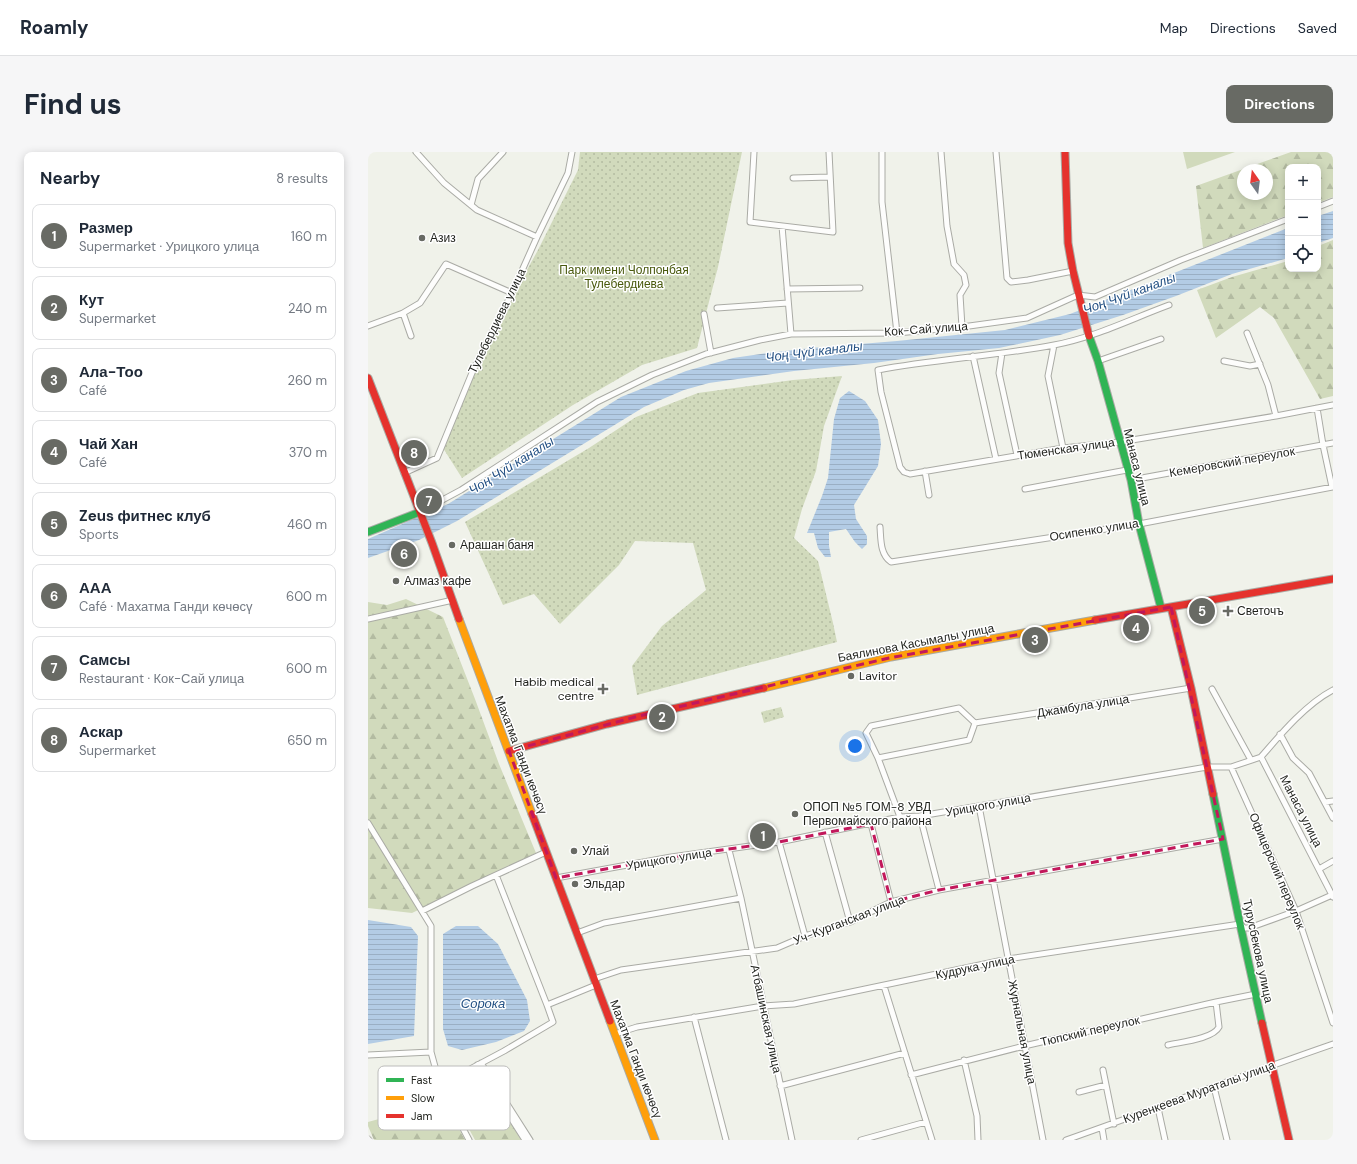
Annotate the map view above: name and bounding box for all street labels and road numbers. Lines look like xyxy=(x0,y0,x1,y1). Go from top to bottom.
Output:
street label: Тулебердиева улица xyxy=(465,265,530,376)
street label: Кок-Сай улица xyxy=(884,318,969,340)
street label: Манаса улица xyxy=(1120,427,1154,508)
street label: Тюменская улица xyxy=(1016,434,1116,464)
street label: Кемеровский переулок xyxy=(1168,443,1297,481)
street label: Осипенко улица xyxy=(1048,515,1140,545)
street label: Баялинова Касымалы улица xyxy=(836,620,996,666)
street label: Джамбула улица xyxy=(1036,691,1131,721)
street label: Махатма Ганди көчөсү xyxy=(491,694,551,816)
street label: Манаса улица xyxy=(1276,772,1326,850)
street label: Урицкого улица xyxy=(944,790,1032,820)
street label: Офицерский переулок xyxy=(1245,810,1309,932)
street label: Урицкого улица xyxy=(625,844,713,874)
street label: Уч-Курганская улица xyxy=(791,891,907,949)
street label: Турусбекова улица xyxy=(1239,898,1277,1005)
street label: Кудрука улица xyxy=(934,951,1016,983)
street label: Атбашинская улица xyxy=(747,963,785,1075)
street label: Журнальная улица xyxy=(1004,978,1040,1086)
street label: Махатма Ганди көчөсү xyxy=(606,998,666,1120)
street label: Тюпский переулок xyxy=(1039,1012,1142,1050)
street label: Куренкеева Мураталы улица xyxy=(1121,1057,1277,1127)

